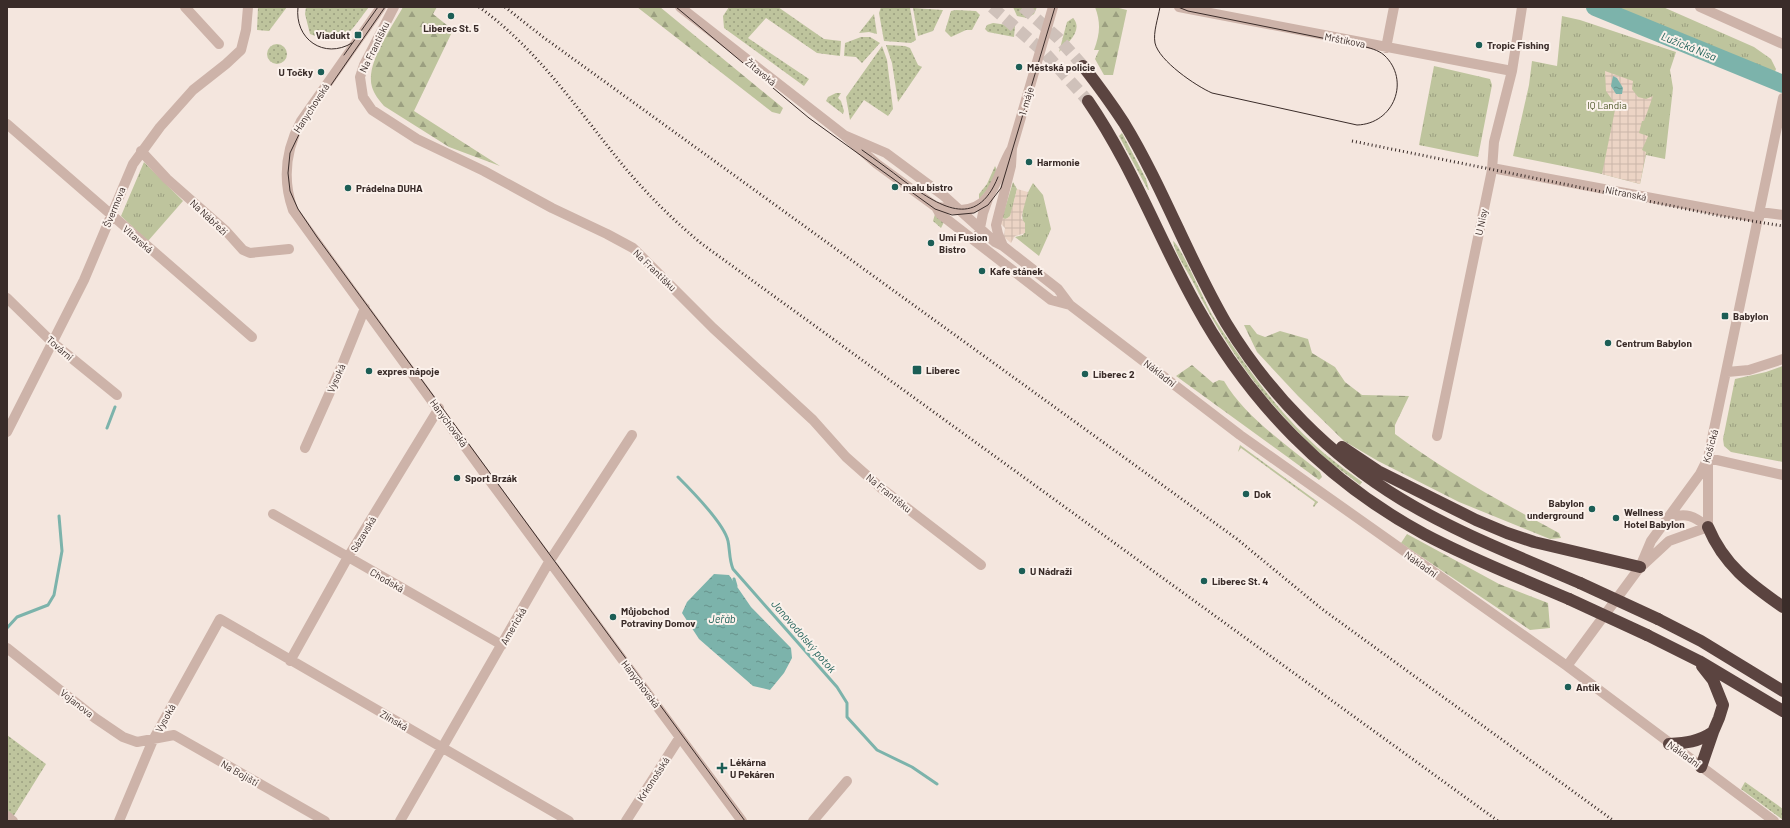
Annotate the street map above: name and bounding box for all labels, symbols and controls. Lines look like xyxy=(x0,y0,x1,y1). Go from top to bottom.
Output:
marker: Liberec St. 5 xyxy=(446,11,456,21)
street label: Na Františku xyxy=(357,20,391,74)
place label: Liberec St. 5 xyxy=(423,22,479,34)
place label: Viadukt xyxy=(316,29,350,41)
water label: Lužická Nisa xyxy=(1659,29,1719,63)
marker: Viadukt xyxy=(353,30,363,40)
street label: Mrštíkova xyxy=(1324,30,1366,50)
place label: Tropic Fishing xyxy=(1487,39,1550,51)
marker: Tropic Fishing xyxy=(1474,40,1484,50)
street label: Žitavská xyxy=(743,56,779,88)
place label: Městská policie xyxy=(1027,61,1096,73)
marker: Městská policie xyxy=(1014,62,1024,72)
place label: U Točky xyxy=(278,66,313,78)
marker: U Točky xyxy=(316,67,326,77)
street label: Hanychovská xyxy=(291,81,331,135)
street label: 1. máje xyxy=(1016,85,1036,117)
park label: IQ Landia xyxy=(1587,99,1627,111)
place label: Harmonie xyxy=(1037,156,1080,168)
marker: Harmonie xyxy=(1024,157,1034,167)
place label: malu bistro xyxy=(903,181,953,193)
place label: Prádelna DUHA xyxy=(356,182,423,194)
marker: malu bistro xyxy=(890,182,900,192)
marker: Prádelna DUHA xyxy=(343,183,353,193)
street label: Nitranská xyxy=(1604,183,1648,203)
street label: Švermova xyxy=(100,185,128,229)
street label: Na Nábřeží xyxy=(188,197,230,237)
street label: U Nisy xyxy=(1472,207,1490,236)
street label: Vltavská xyxy=(120,223,156,255)
place label: Umi Fusion Bistro xyxy=(939,231,988,255)
marker: Umi Fusion Bistro xyxy=(926,238,936,248)
street label: Na Františku xyxy=(631,247,679,293)
place label: Kafe stánek xyxy=(990,265,1043,277)
marker: Kafe stánek xyxy=(977,266,987,276)
place label: Babylon xyxy=(1733,310,1768,322)
marker: Babylon xyxy=(1720,311,1730,321)
street label: Tovární xyxy=(44,333,76,363)
place label: Centrum Babylon xyxy=(1616,337,1692,349)
marker: Centrum Babylon xyxy=(1603,338,1613,348)
street label: Nákladní xyxy=(1142,357,1178,389)
street label: Vysoká xyxy=(324,362,348,394)
marker: Liberec xyxy=(911,364,923,376)
place label: Liberec xyxy=(926,364,961,376)
place label: expres nápoje xyxy=(377,365,440,377)
marker: expres nápoje xyxy=(364,366,374,376)
place label: Liberec 2 xyxy=(1093,368,1135,380)
marker: Liberec 2 xyxy=(1080,369,1090,379)
street label: Hanychovská xyxy=(428,397,470,449)
street label: Košická xyxy=(1700,428,1720,464)
street label: Na Františku xyxy=(864,471,914,515)
place label: Sport Brzák xyxy=(465,472,518,484)
marker: Sport Brzák xyxy=(452,473,462,483)
place label: Dok xyxy=(1254,488,1272,500)
marker: Dok xyxy=(1241,489,1251,499)
place label: Babylon underground xyxy=(1527,497,1584,521)
marker: Babylon underground xyxy=(1587,504,1597,514)
place label: Wellness Hotel Babylon xyxy=(1624,506,1685,530)
marker: Wellness Hotel Babylon xyxy=(1611,513,1621,523)
street label: Sázavská xyxy=(348,514,378,554)
street label: Nákladní xyxy=(1402,548,1440,580)
place label: U Nádraží xyxy=(1030,565,1073,577)
street label: Chodská xyxy=(368,566,406,594)
marker: U Nádraží xyxy=(1017,566,1027,576)
place label: Liberec St. 4 xyxy=(1212,575,1268,587)
marker: Liberec St. 4 xyxy=(1199,576,1209,586)
water label: Janovodolský potok xyxy=(769,597,840,675)
street label: Americká xyxy=(498,605,528,647)
place label: Můjobchod Potraviny Domov xyxy=(621,605,695,629)
marker: Můjobchod Potraviny Domov xyxy=(608,612,618,622)
water label: Jeřáb xyxy=(709,612,736,625)
street label: Hanychovská xyxy=(619,658,663,710)
place label: Antik xyxy=(1576,681,1601,693)
marker: Antik xyxy=(1563,682,1573,692)
street label: Vojanova xyxy=(58,686,96,720)
street label: Vysoká xyxy=(152,702,178,734)
street label: Zlínská xyxy=(378,707,410,733)
street label: Nákladní xyxy=(1665,738,1703,770)
street label: Krkonošská xyxy=(634,755,672,803)
place label: Lékárna U Pekáren xyxy=(730,756,774,780)
street label: Na Bojišti xyxy=(219,757,261,789)
marker: Lékárna U Pekáren xyxy=(717,763,727,773)

